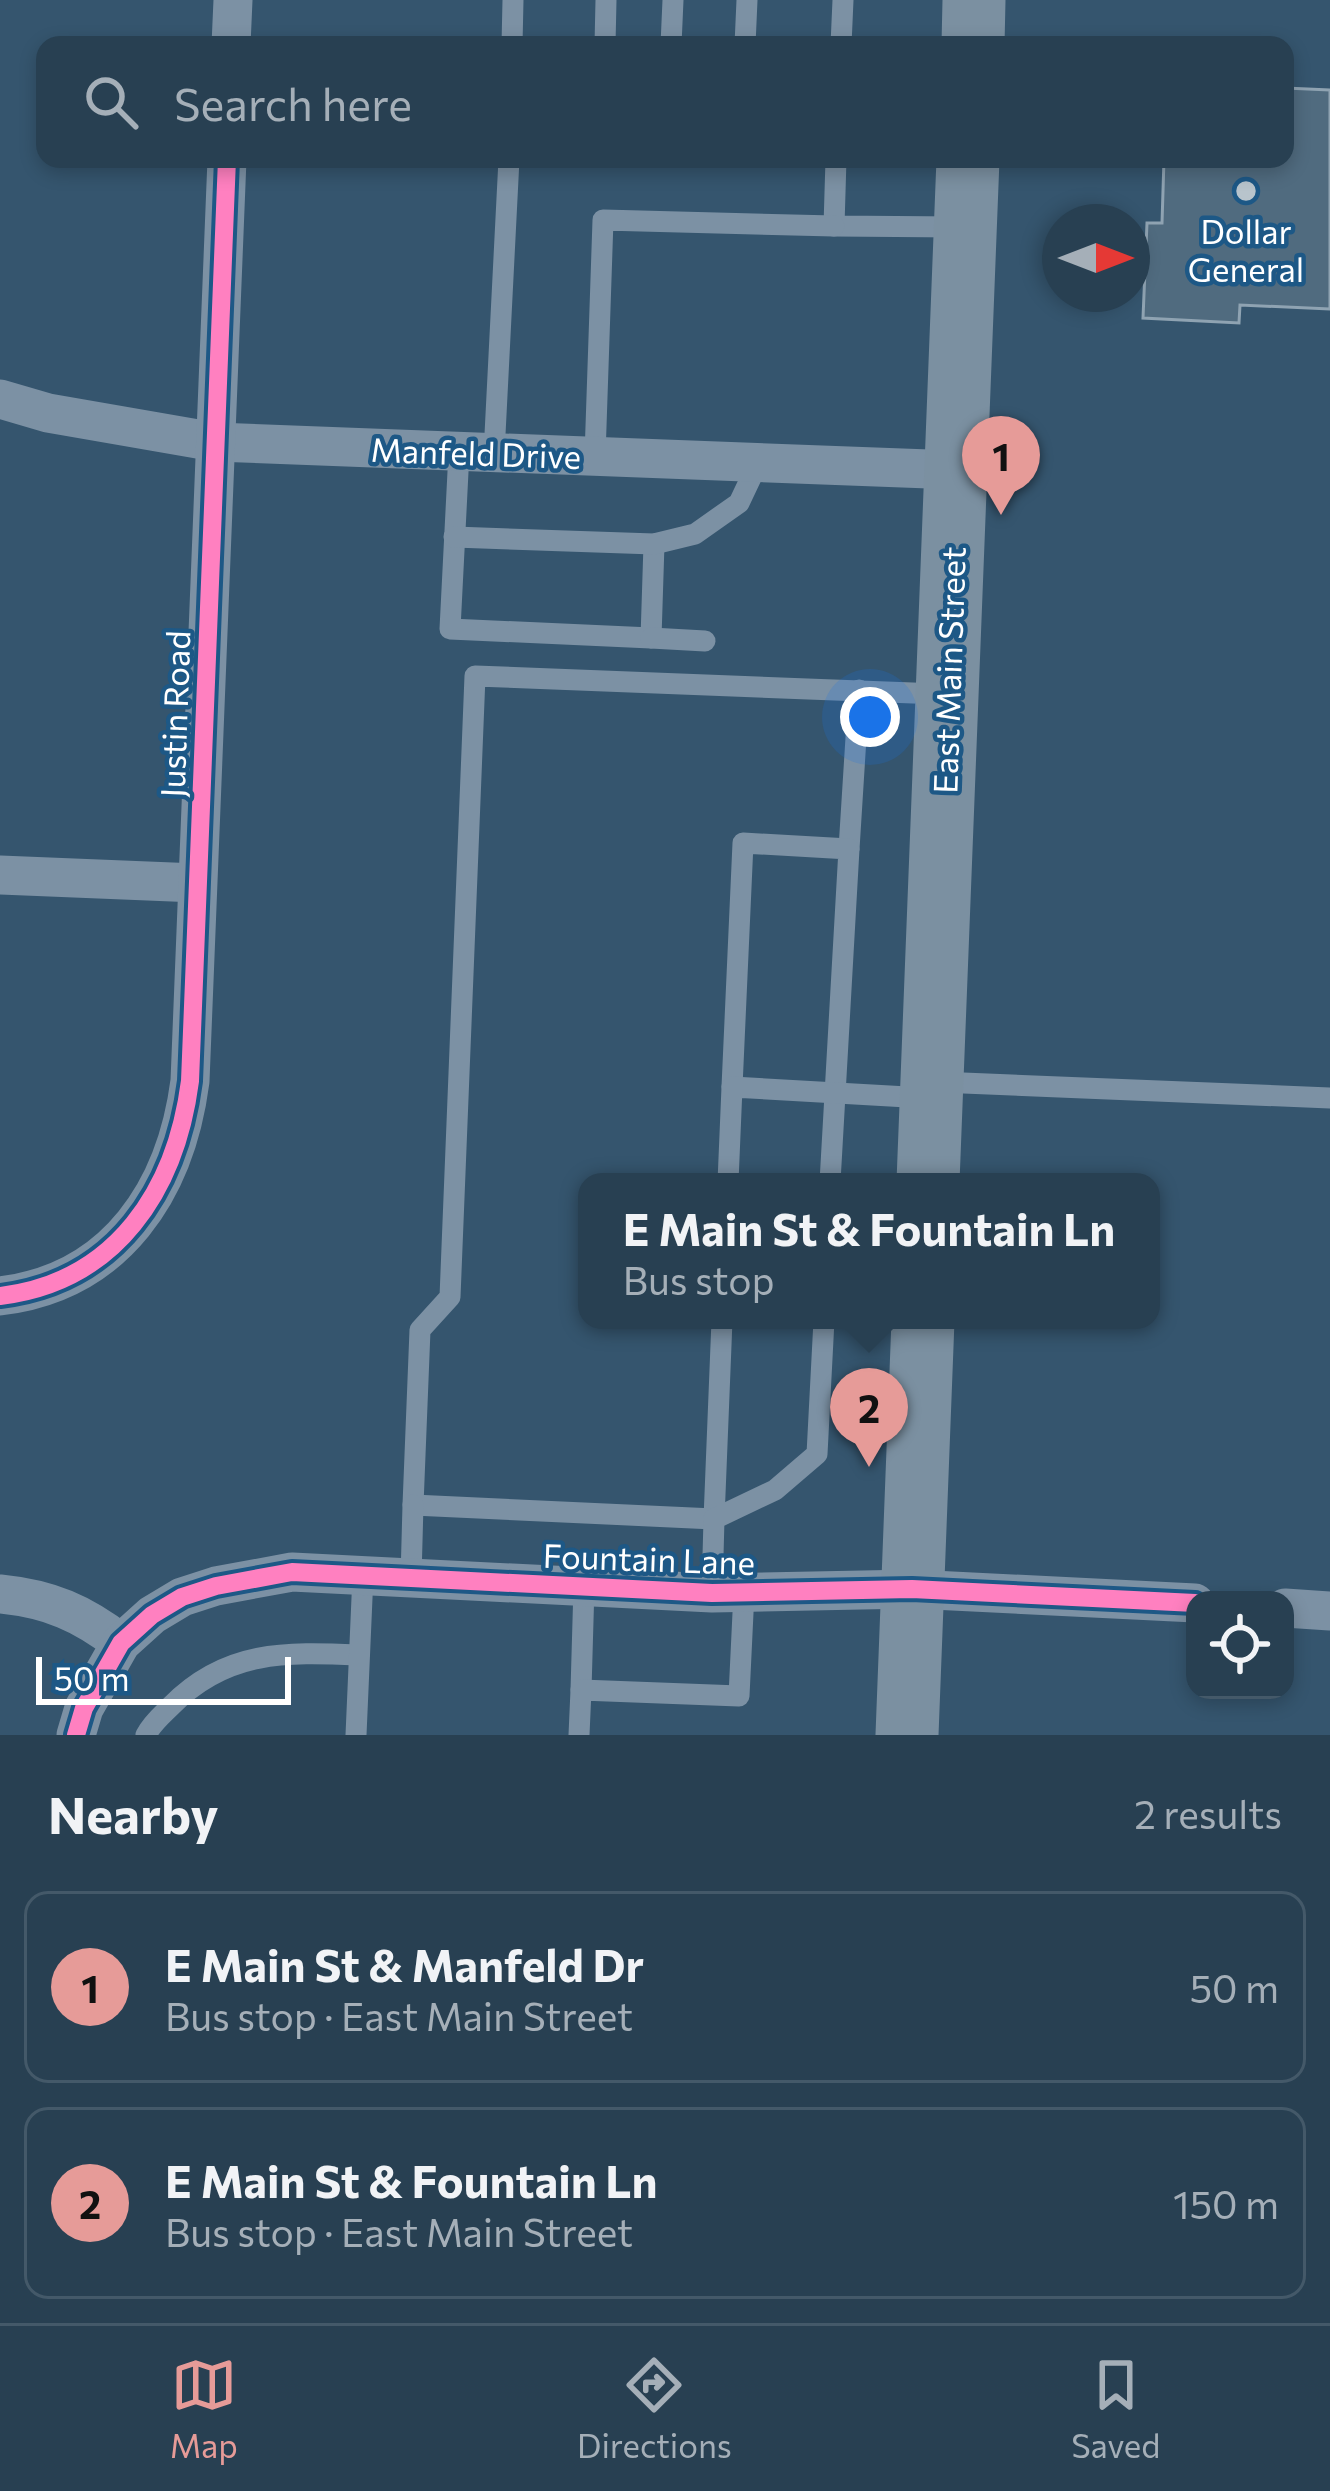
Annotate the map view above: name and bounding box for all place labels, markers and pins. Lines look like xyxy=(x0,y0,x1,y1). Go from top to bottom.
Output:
marker: Dollar General xyxy=(1233,178,1259,204)
place label: Dollar General xyxy=(1188,210,1304,289)
pin: 1 xyxy=(962,416,1040,515)
pin: 2 xyxy=(830,1368,908,1467)

